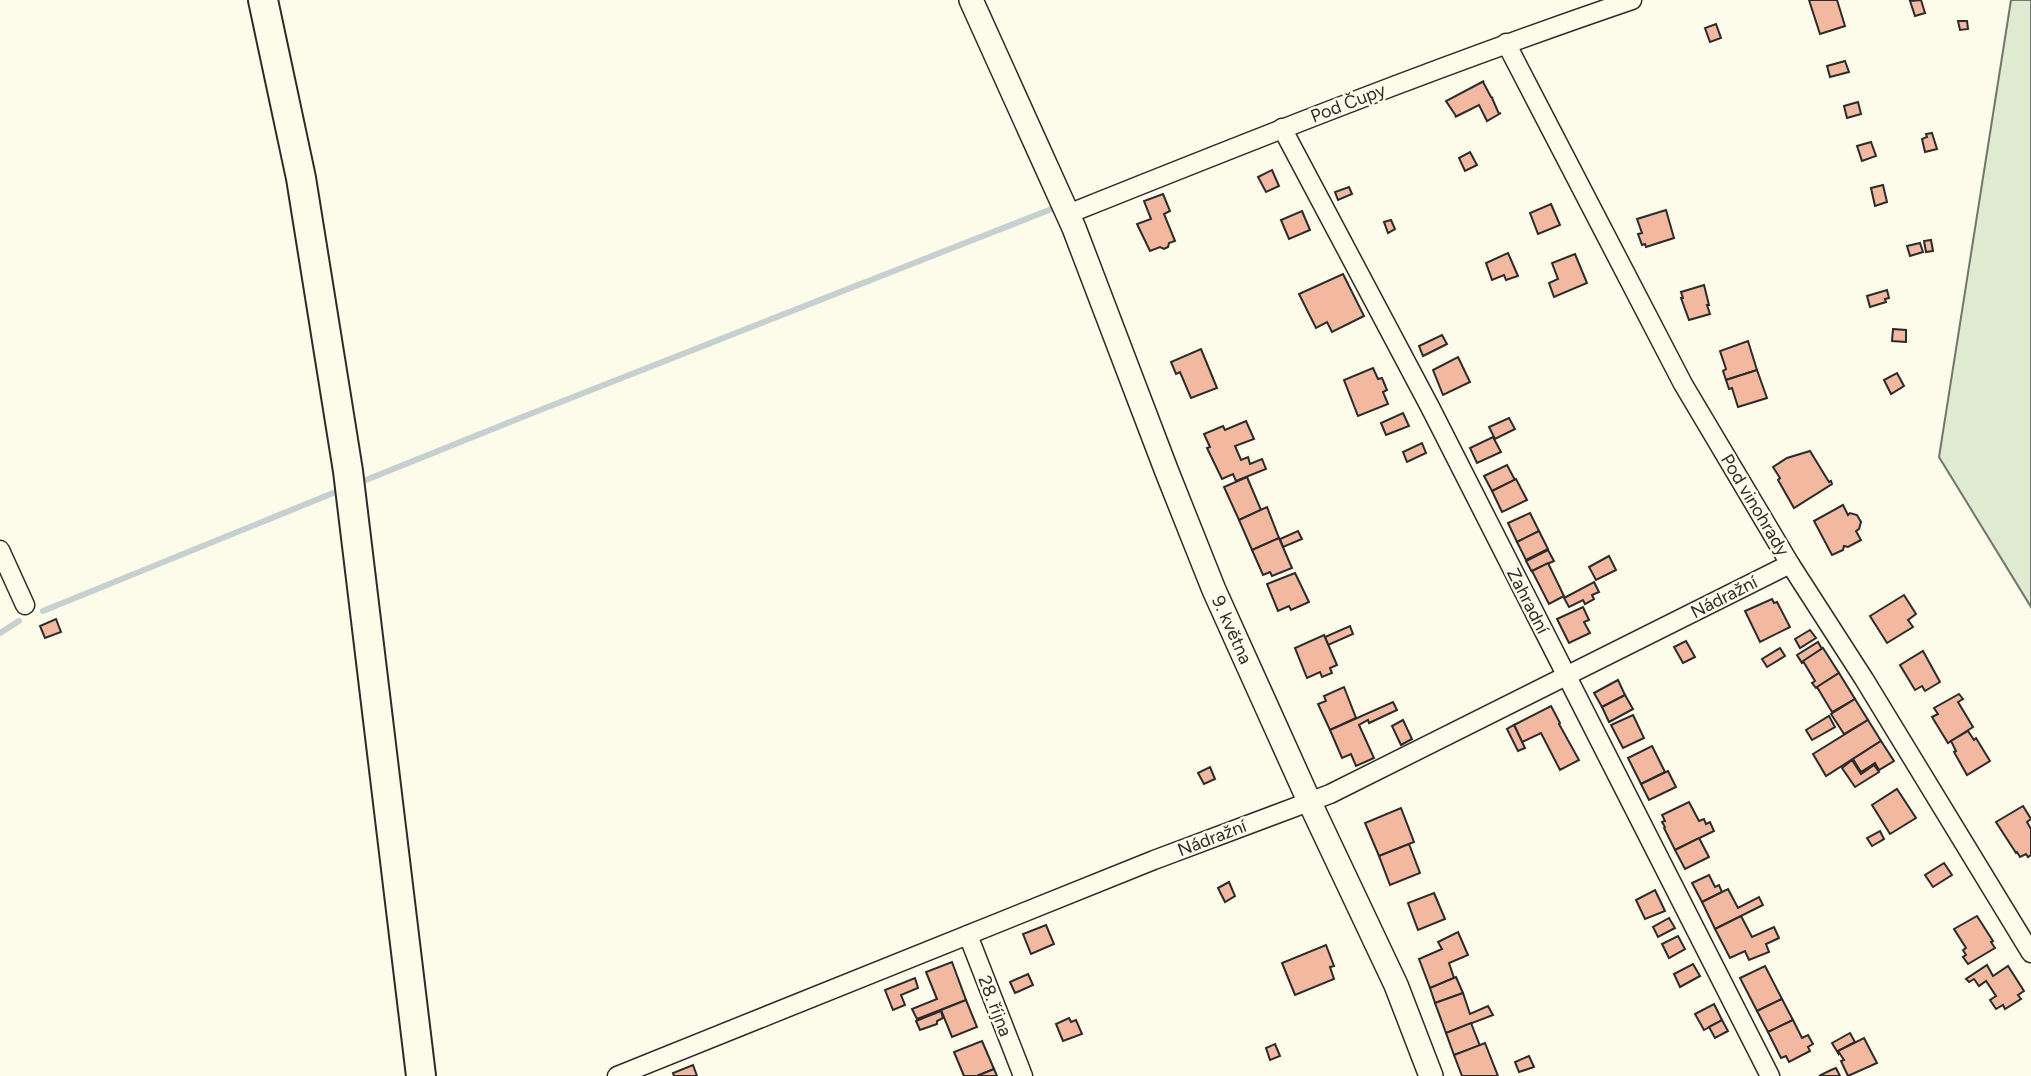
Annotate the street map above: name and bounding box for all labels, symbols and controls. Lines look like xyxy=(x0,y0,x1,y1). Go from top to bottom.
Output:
street label: Pod Čupy xyxy=(1307,78,1389,127)
street label: Pod vinohrady xyxy=(1716,450,1794,560)
street label: Zahradní xyxy=(1502,564,1554,638)
street label: Nádražní xyxy=(1687,570,1762,623)
street label: 9. května xyxy=(1207,592,1257,667)
street label: Nádražní xyxy=(1174,815,1250,861)
street label: 28. října xyxy=(973,972,1017,1040)

